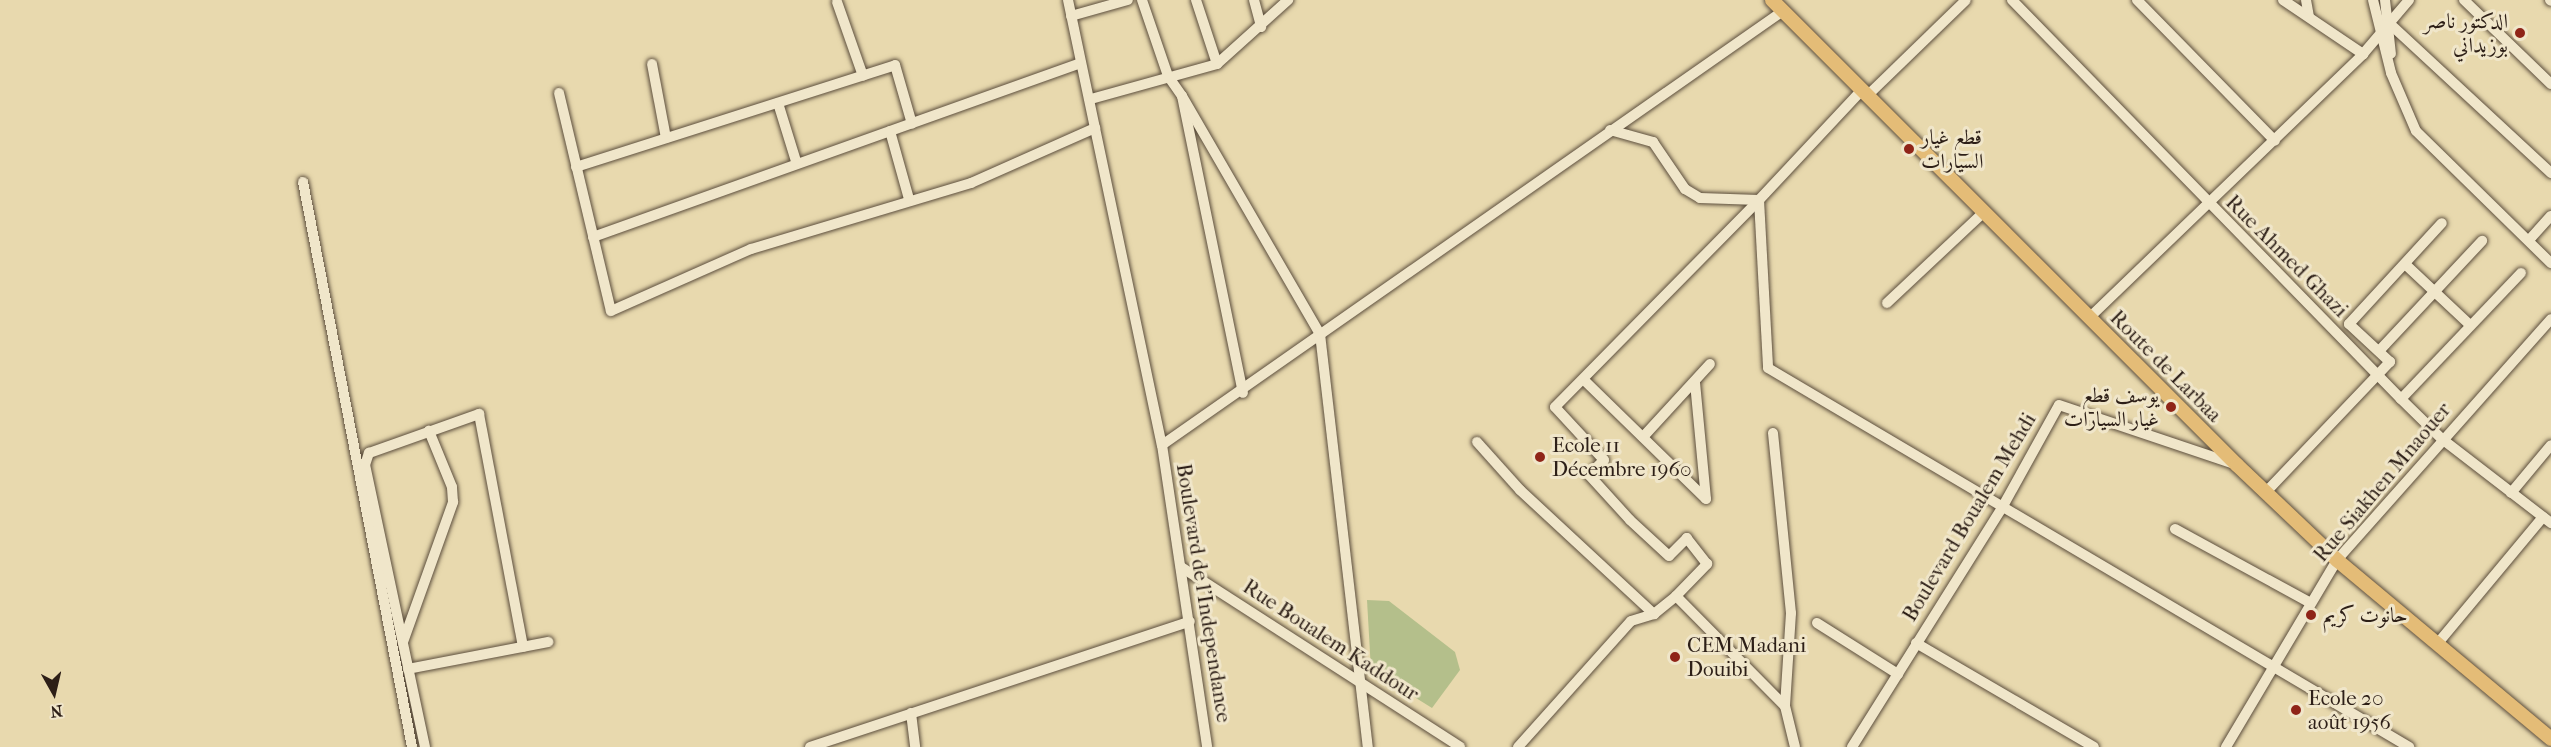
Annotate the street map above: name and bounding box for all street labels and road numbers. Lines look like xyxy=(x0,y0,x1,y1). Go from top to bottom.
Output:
street label: Rue Ahmed Ghazi xyxy=(2221,190,2353,322)
street label: Route de Larbaa xyxy=(2105,305,2227,427)
street label: Rue Siakhen Mnaouer xyxy=(2308,397,2456,567)
street label: Boulevard Boualem Mehdi xyxy=(1897,408,2041,626)
street label: Boulevard de l'Independance xyxy=(1171,462,1237,724)
street label: Rue Boualem Kaddour xyxy=(1238,574,1424,706)

